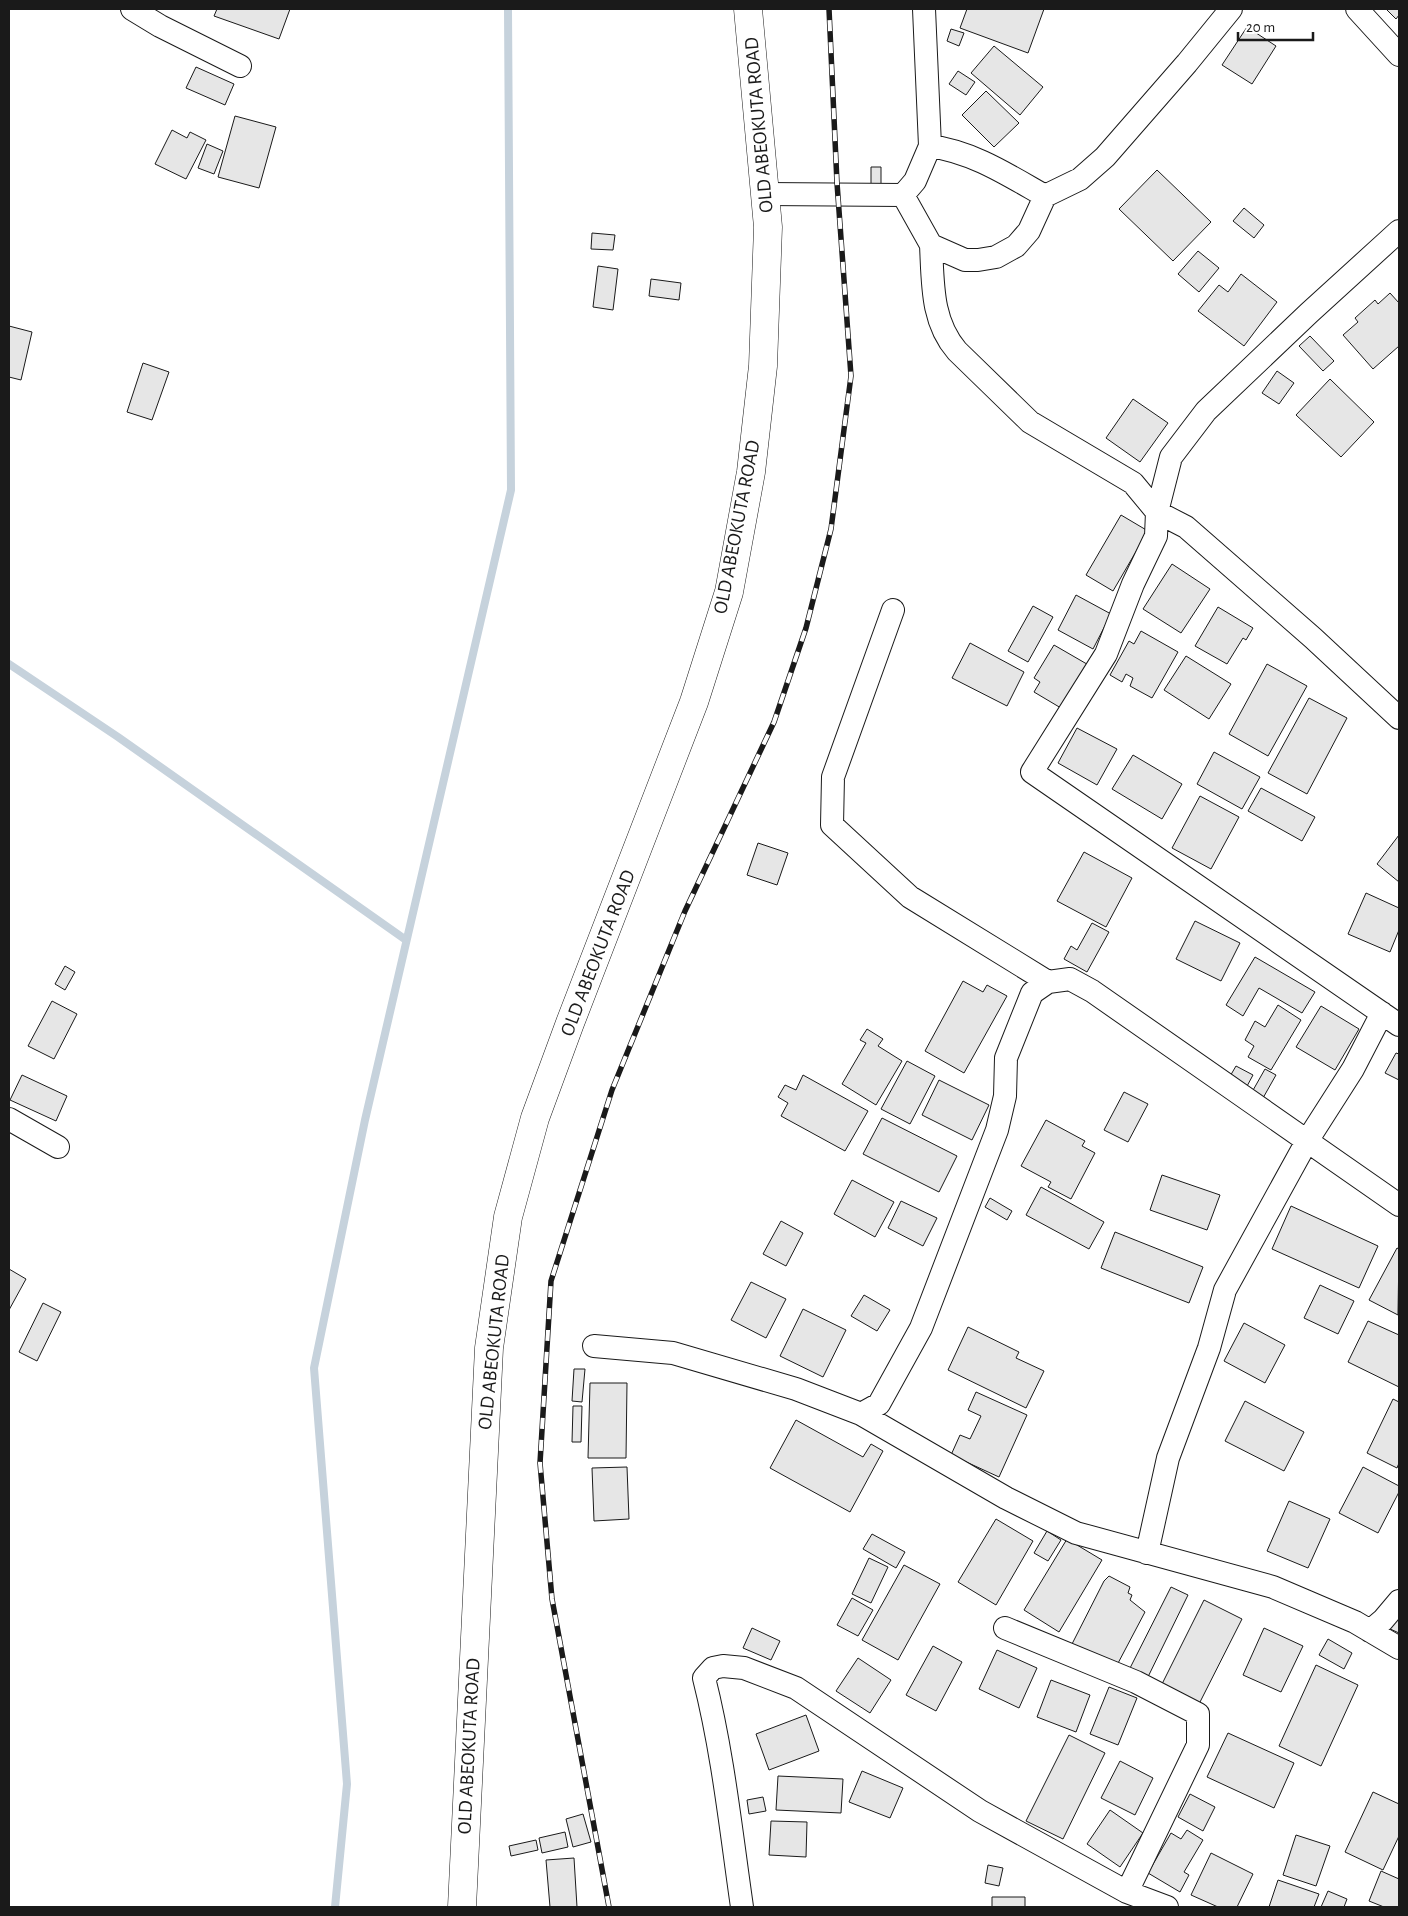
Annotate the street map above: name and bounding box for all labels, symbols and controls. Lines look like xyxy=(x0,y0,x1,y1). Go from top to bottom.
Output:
scale bar xyxy=(1238,10,1313,42)
text: 20 m xyxy=(1246,20,1275,35)
street label: OLD ABEOKUTA ROAD xyxy=(741,36,777,214)
street label: OLD ABEOKUTA ROAD xyxy=(710,438,764,615)
street label: OLD ABEOKUTA ROAD xyxy=(557,867,639,1039)
street label: OLD ABEOKUTA ROAD xyxy=(475,1253,513,1431)
street label: OLD ABEOKUTA ROAD xyxy=(454,1657,484,1835)

